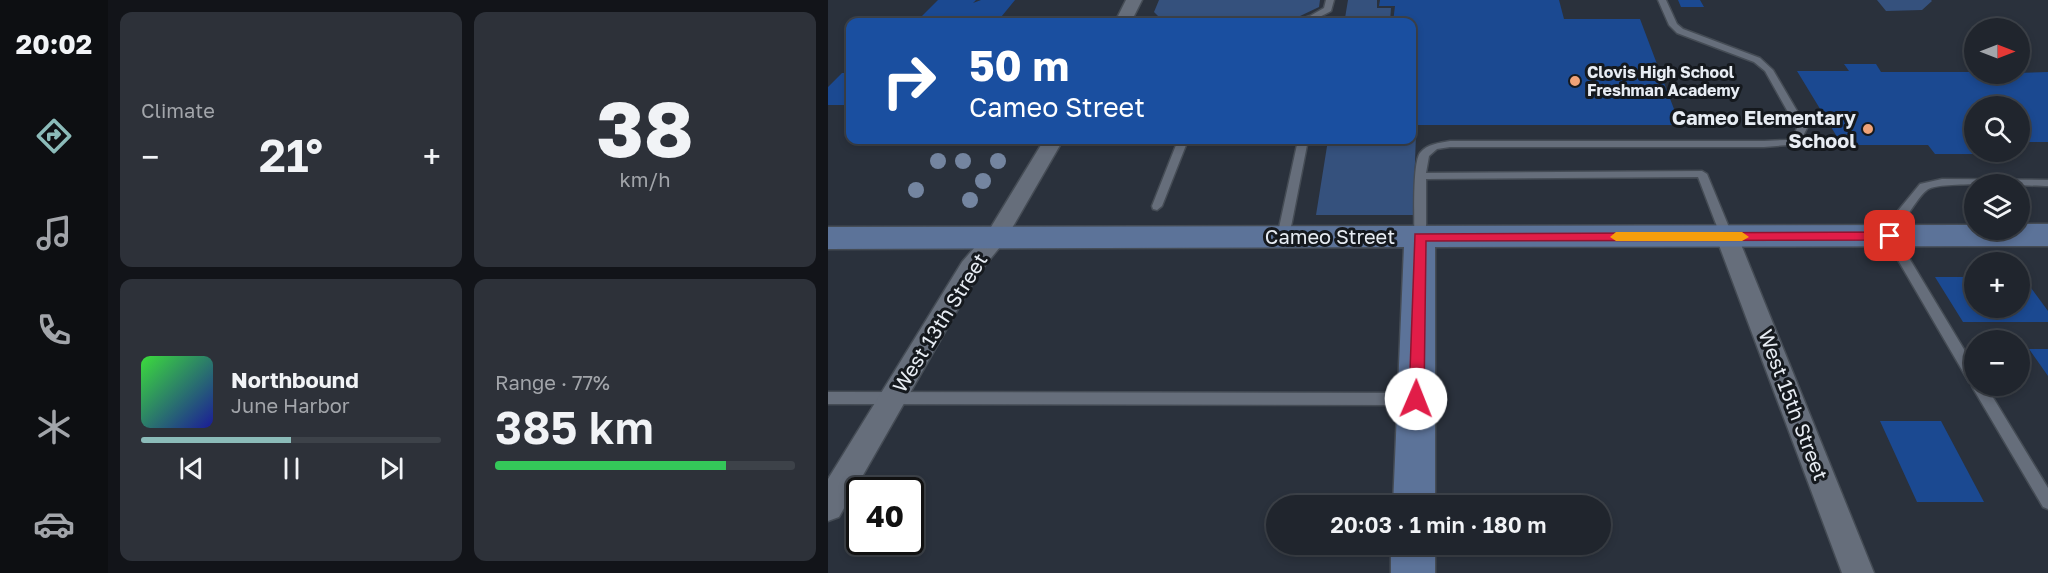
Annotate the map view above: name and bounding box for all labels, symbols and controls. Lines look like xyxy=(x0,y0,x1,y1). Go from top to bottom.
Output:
north arrow xyxy=(1964,18,2030,84)
map controls xyxy=(1964,18,2030,396)
text: 20:02 xyxy=(16,28,92,60)
text: 50 m xyxy=(969,40,1069,90)
icon: right xyxy=(870,42,948,120)
place label: Clovis High School Freshman Academy xyxy=(1587,62,1740,100)
marker: Clovis High School Freshman Academy xyxy=(1568,74,1582,88)
text: 38 xyxy=(596,81,694,174)
text: Cameo Street xyxy=(969,91,1145,123)
button: search xyxy=(1964,96,2030,162)
text: Climate xyxy=(141,98,215,122)
place label: Cameo Elementary School xyxy=(1672,105,1856,152)
icon: directions xyxy=(33,115,75,157)
marker: Cameo Elementary School xyxy=(1861,122,1875,136)
text: 21° xyxy=(259,128,323,182)
text: − xyxy=(141,137,159,176)
text: + xyxy=(423,137,441,176)
text: km/h xyxy=(620,167,670,191)
button: layers xyxy=(1964,174,2030,240)
pin xyxy=(1864,210,1915,261)
icon: music xyxy=(33,212,75,254)
icon: arrive xyxy=(1873,219,1906,252)
street label: Cameo Street xyxy=(1265,224,1395,248)
street label: West 13th Street xyxy=(887,248,992,396)
button: + xyxy=(1964,252,2030,318)
icon: phone xyxy=(33,309,75,351)
street label: West 15th Street xyxy=(1754,326,1834,483)
button: − xyxy=(1964,330,2030,396)
text: Northbound xyxy=(231,366,359,393)
position arrow xyxy=(1384,367,1448,431)
text: Range · 77% xyxy=(495,370,610,394)
text: June Harbor xyxy=(231,393,350,417)
text: 385 km xyxy=(495,400,654,454)
icon: climate xyxy=(33,406,75,448)
icon: previous xyxy=(175,452,208,485)
icon: pause xyxy=(275,452,308,485)
icon: next xyxy=(375,452,408,485)
speed limit sign: 40 xyxy=(846,477,924,555)
icon: car xyxy=(33,503,75,545)
text: 20:03 · 1 min · 180 m xyxy=(1331,511,1546,538)

